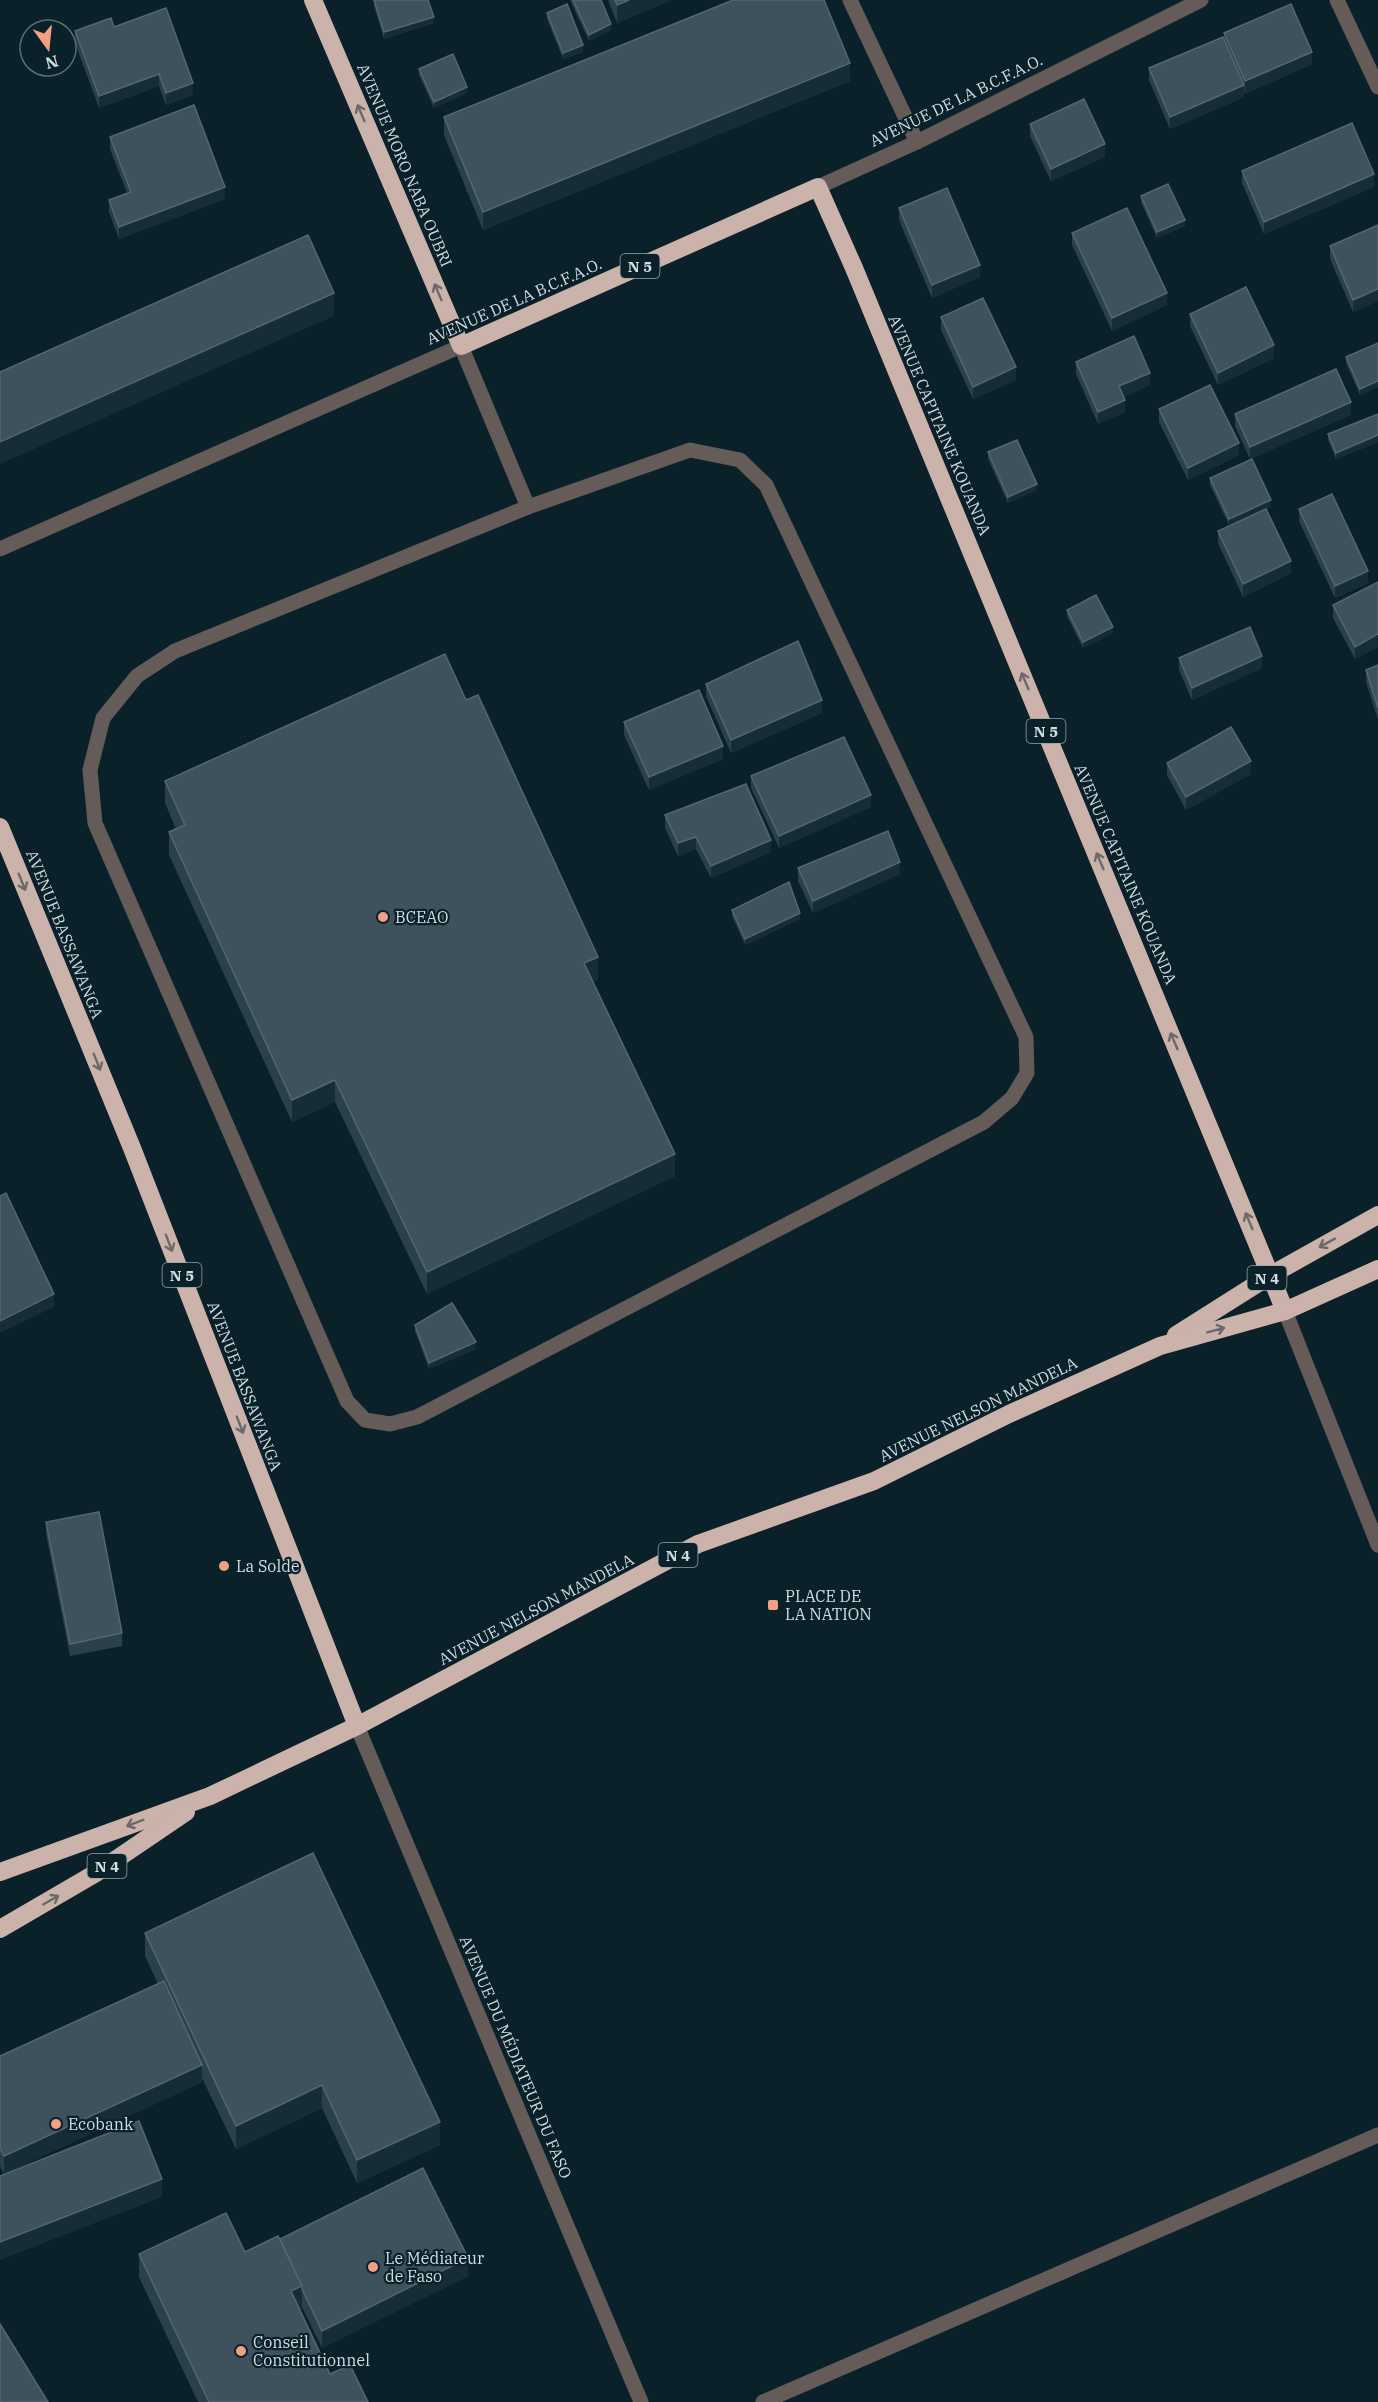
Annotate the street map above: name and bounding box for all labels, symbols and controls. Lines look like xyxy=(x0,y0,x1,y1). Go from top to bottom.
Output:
north arrow xyxy=(18,18,78,78)
street label: AVENUE DE LA B.C.F.A.O. xyxy=(866,49,1046,151)
text: N xyxy=(43,51,61,74)
street label: AVENUE MORO NABA OUBRI xyxy=(353,60,457,270)
one-way arrow xyxy=(355,104,366,122)
street label: AVENUE DE LA B.C.F.A.O. xyxy=(423,253,605,349)
road number: N 5 xyxy=(620,254,660,278)
one-way arrow xyxy=(432,283,443,302)
street label: AVENUE CAPITAINE KOUANDA xyxy=(884,312,996,538)
one-way arrow xyxy=(1019,672,1030,690)
road number: N 5 xyxy=(1026,719,1066,743)
street label: AVENUE CAPITAINE KOUANDA xyxy=(1070,761,1182,987)
street label: AVENUE BASSAWANGA xyxy=(22,847,108,1021)
one-way arrow xyxy=(1094,852,1105,871)
one-way arrow xyxy=(17,872,28,890)
place label: BCEAO xyxy=(395,907,448,927)
marker: BCEAO xyxy=(376,910,390,924)
one-way arrow xyxy=(1168,1032,1179,1051)
one-way arrow xyxy=(92,1052,103,1071)
one-way arrow xyxy=(1243,1212,1254,1231)
one-way arrow xyxy=(164,1233,175,1252)
one-way arrow xyxy=(1319,1238,1336,1250)
road number: N 5 xyxy=(162,1263,201,1287)
road number: N 4 xyxy=(1248,1266,1286,1290)
street label: AVENUE BASSAWANGA xyxy=(203,1298,287,1474)
one-way arrow xyxy=(1206,1324,1225,1335)
street label: AVENUE NELSON MANDELA xyxy=(876,1352,1080,1466)
one-way arrow xyxy=(235,1415,246,1433)
road number: N 4 xyxy=(658,1543,698,1567)
street label: AVENUE NELSON MANDELA xyxy=(435,1549,637,1669)
place label: La Solde xyxy=(236,1556,300,1576)
marker: La Solde xyxy=(217,1559,231,1573)
place label: PLACE DE LA NATION xyxy=(785,1586,872,1624)
marker: PLACE DE LA NATION xyxy=(766,1598,780,1612)
one-way arrow xyxy=(126,1819,145,1830)
road number: N 4 xyxy=(88,1854,126,1878)
one-way arrow xyxy=(42,1894,59,1906)
street label: AVENUE DU MÉDIATEUR DU FASO xyxy=(456,1932,577,2181)
place label: Ecobank xyxy=(68,2114,134,2134)
marker: Ecobank xyxy=(49,2117,63,2131)
place label: Le Médiateur de Faso xyxy=(385,2248,484,2286)
marker: Le Médiateur de Faso xyxy=(366,2260,380,2274)
place label: Conseil Constitutionnel xyxy=(253,2332,370,2370)
marker: Conseil Constitutionnel xyxy=(234,2344,248,2358)

